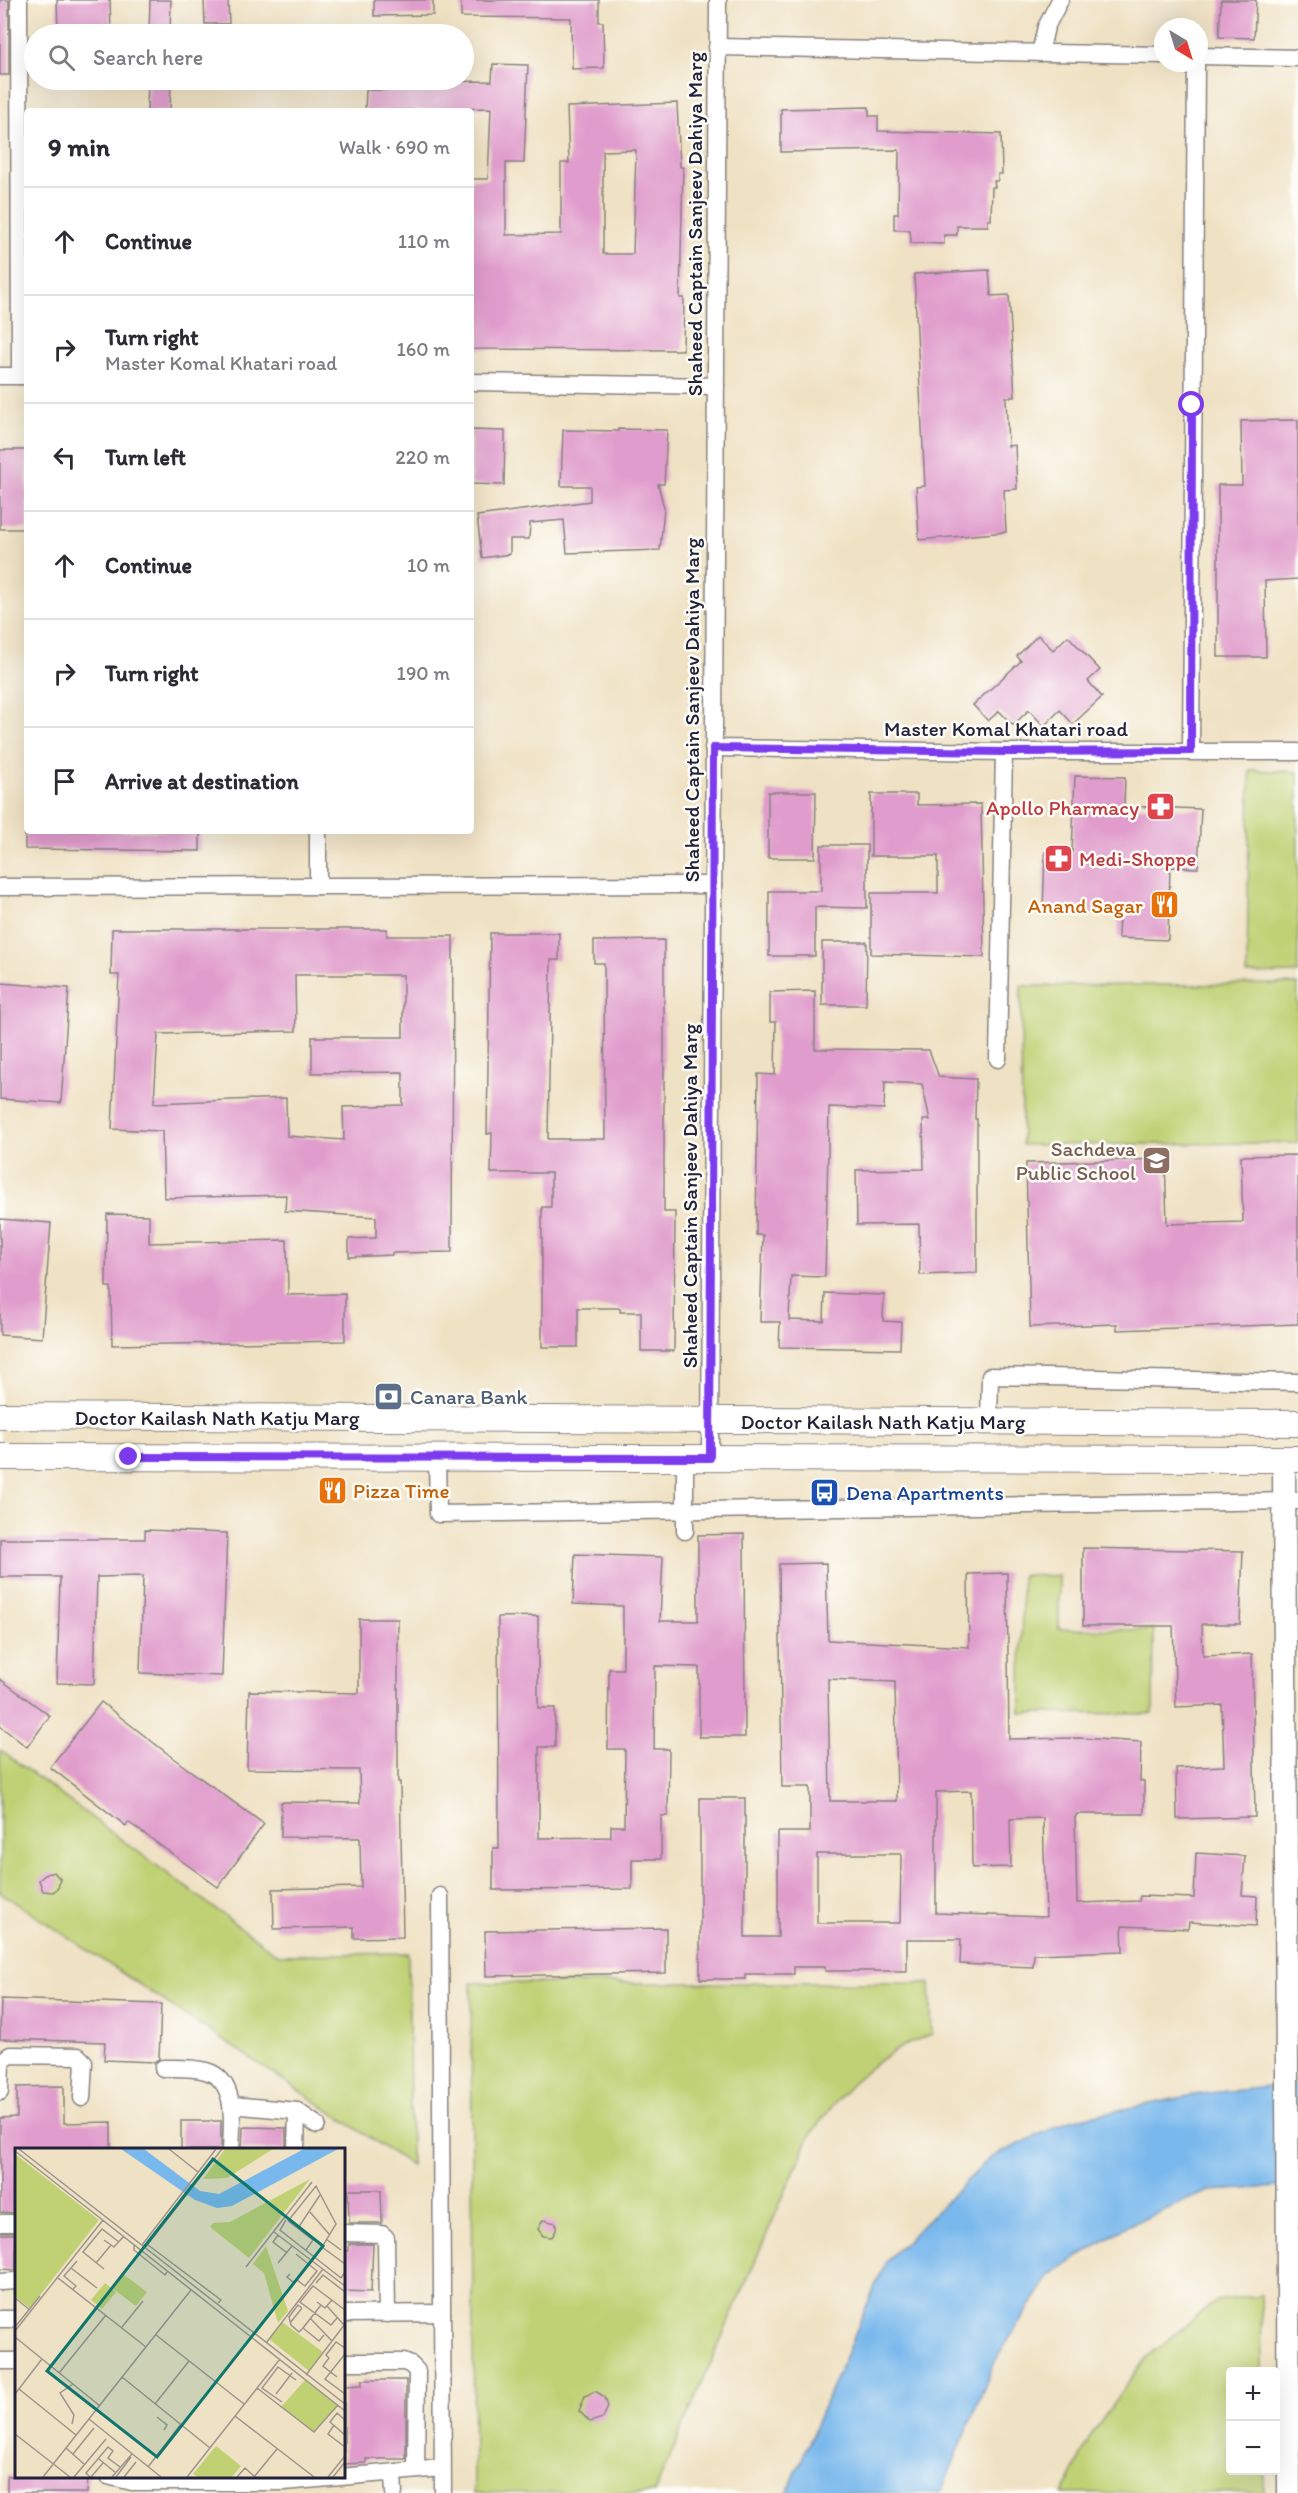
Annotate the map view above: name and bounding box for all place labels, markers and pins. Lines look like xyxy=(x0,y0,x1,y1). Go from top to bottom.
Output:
pharmacy icon: Apollo Pharmacy xyxy=(1144,791,1176,823)
place label: Apollo Pharmacy xyxy=(986,795,1139,820)
pharmacy icon: Medi-Shoppe xyxy=(1042,842,1074,874)
place label: Medi-Shoppe xyxy=(1079,846,1196,871)
restaurant icon: Anand Sagar xyxy=(1148,889,1180,921)
place label: Anand Sagar xyxy=(1028,893,1143,918)
place label: Sachdeva Public School xyxy=(1016,1136,1136,1185)
school or university icon: Sachdeva Public School xyxy=(1141,1144,1173,1176)
bank icon: Canara Bank xyxy=(373,1380,405,1412)
place label: Canara Bank xyxy=(410,1384,528,1409)
restaurant icon: Pizza Time xyxy=(316,1474,348,1506)
bus stop icon: Dena Apartments xyxy=(809,1476,841,1508)
place label: Pizza Time xyxy=(353,1478,450,1503)
place label: Dena Apartments xyxy=(846,1480,1004,1505)

